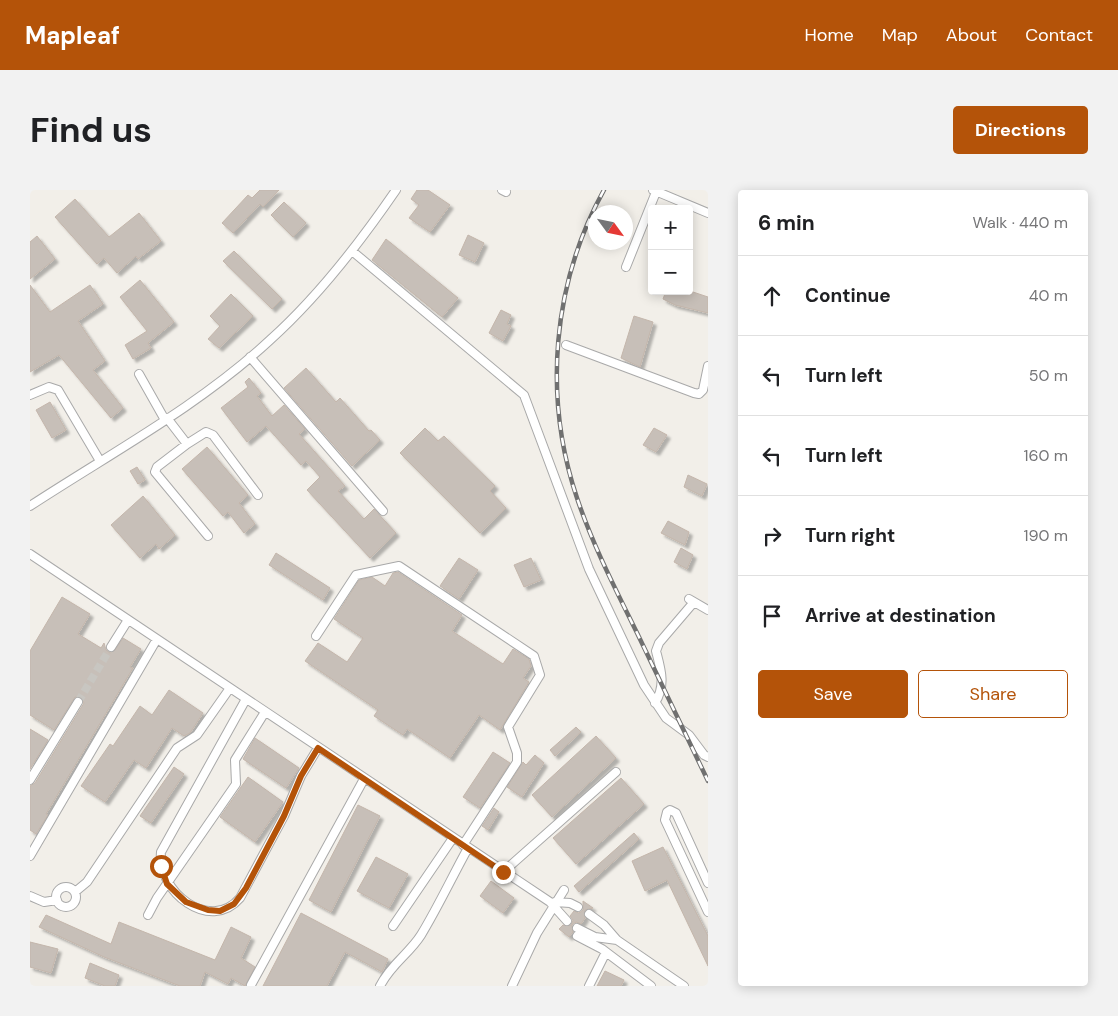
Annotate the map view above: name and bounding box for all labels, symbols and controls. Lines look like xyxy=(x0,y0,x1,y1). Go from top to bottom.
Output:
text: Mapleaf xyxy=(25,20,120,51)
text: Home xyxy=(804,23,854,47)
text: Map xyxy=(882,23,918,47)
text: About xyxy=(946,23,997,47)
text: Contact xyxy=(1025,23,1093,47)
button: Directions xyxy=(953,106,1088,154)
text: Find us xyxy=(30,107,152,153)
north arrow xyxy=(588,205,633,250)
map controls xyxy=(648,205,693,295)
button: + xyxy=(648,205,693,250)
text: 6 min xyxy=(758,209,815,237)
text: Walk · 440 m xyxy=(972,212,1068,233)
button: − xyxy=(648,250,693,295)
icon: ahead xyxy=(758,282,786,310)
text: Continue xyxy=(805,283,891,308)
text: 40 m xyxy=(1029,285,1068,306)
icon: left xyxy=(758,362,786,390)
text: Turn left xyxy=(805,363,883,388)
text: 50 m xyxy=(1029,365,1068,386)
icon: left xyxy=(758,442,786,470)
text: Turn left xyxy=(805,443,883,468)
text: 160 m xyxy=(1024,445,1068,466)
icon: right xyxy=(758,522,786,550)
text: Turn right xyxy=(805,523,895,548)
text: 190 m xyxy=(1024,525,1068,546)
icon: arrive xyxy=(758,602,786,630)
text: Arrive at destination xyxy=(805,603,996,628)
button: Save xyxy=(758,670,908,718)
button: Share xyxy=(918,670,1068,718)
route start xyxy=(150,855,173,878)
route end xyxy=(492,861,515,884)

